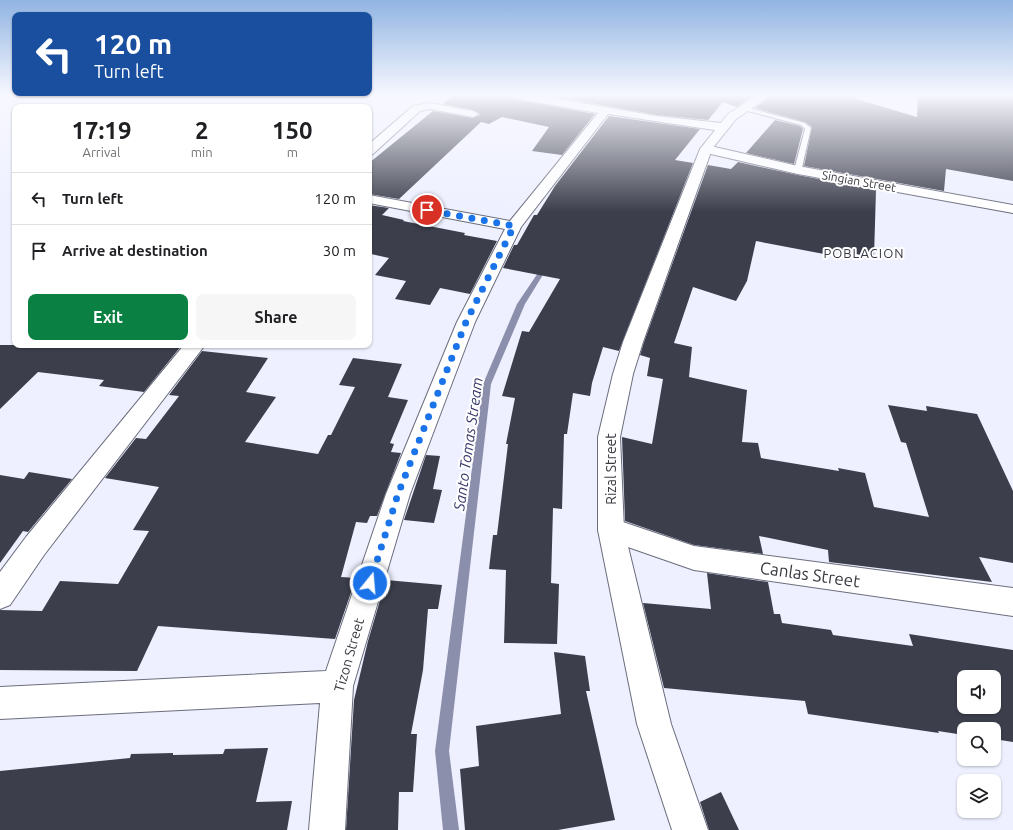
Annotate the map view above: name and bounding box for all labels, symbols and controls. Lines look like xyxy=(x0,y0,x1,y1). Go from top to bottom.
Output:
icon: left xyxy=(28,28,80,80)
text: 120 m xyxy=(94,28,172,59)
text: Turn left xyxy=(94,61,164,81)
text: 17:19 xyxy=(71,117,131,144)
text: 2 xyxy=(195,117,208,144)
text: 150 xyxy=(272,117,313,144)
text: Arrival xyxy=(82,145,120,159)
text: min xyxy=(191,145,213,159)
text: m xyxy=(287,145,298,159)
street label: Singian Street xyxy=(821,168,897,194)
icon: left xyxy=(28,188,50,210)
text: Turn left xyxy=(62,190,123,207)
text: 120 m xyxy=(314,190,356,207)
pin xyxy=(410,193,444,227)
icon: arrive xyxy=(416,199,438,221)
icon: arrive xyxy=(28,240,50,262)
text: Arrive at destination xyxy=(62,242,208,259)
text: 30 m xyxy=(323,242,356,259)
district label: POBLACION xyxy=(823,246,905,260)
button: Exit xyxy=(28,294,188,340)
button: Share xyxy=(196,294,356,340)
water label: Santo Tomas Stream xyxy=(450,376,486,513)
street label: Rizal Street xyxy=(603,433,619,505)
street label: Canlas Street xyxy=(759,558,862,590)
position arrow xyxy=(349,562,391,604)
street label: Tizon Street xyxy=(331,616,367,694)
map controls xyxy=(957,670,1001,818)
button: sound xyxy=(957,670,1001,714)
button: search xyxy=(957,722,1001,766)
button: layers xyxy=(957,774,1001,818)

